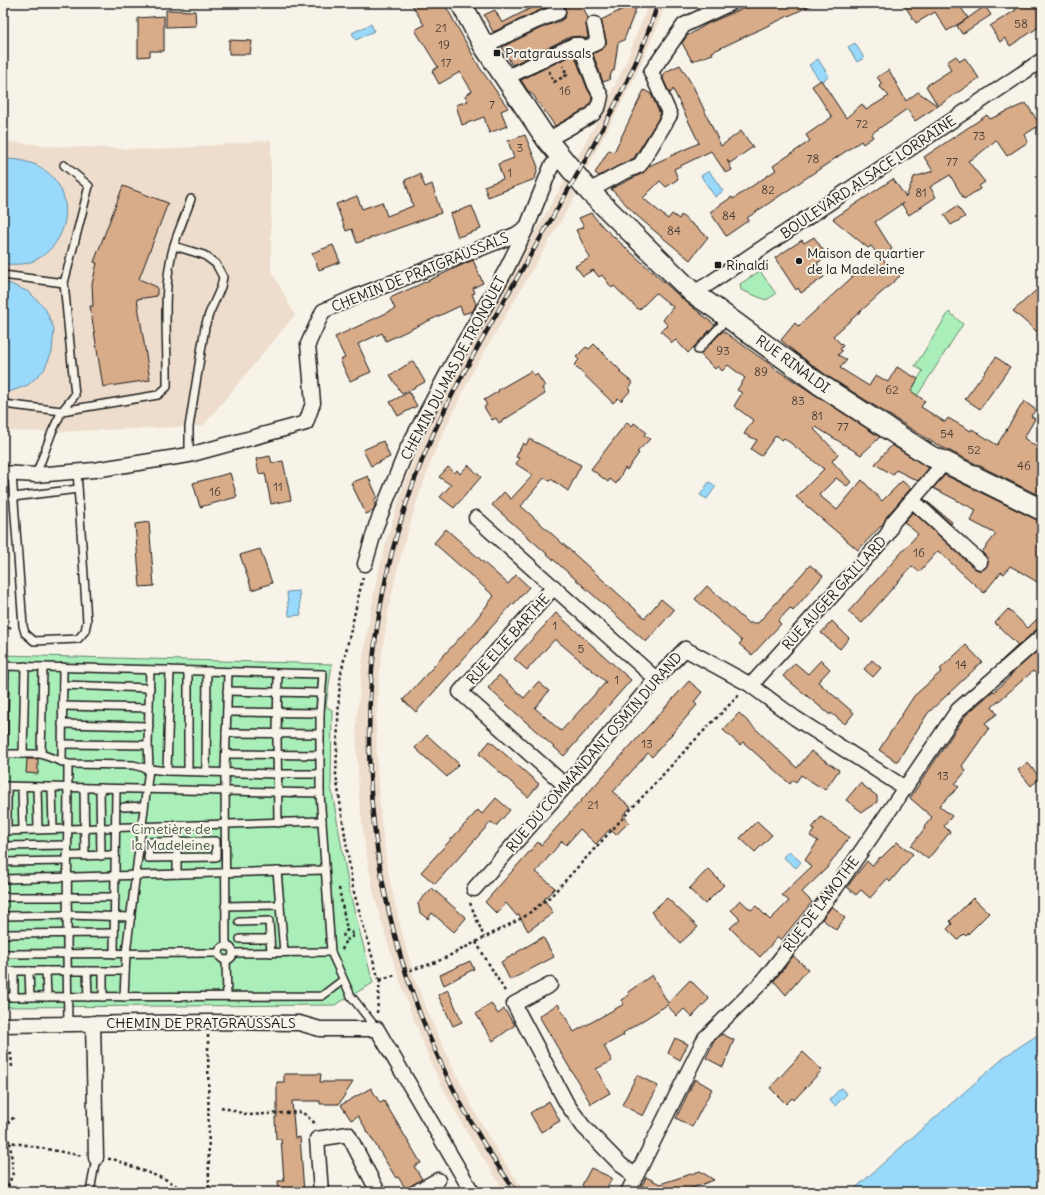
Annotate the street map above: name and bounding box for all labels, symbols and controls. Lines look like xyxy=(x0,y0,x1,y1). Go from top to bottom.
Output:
house number: 58 xyxy=(1014,16,1028,31)
house number: 21 xyxy=(435,20,447,35)
house number: 19 xyxy=(438,37,450,52)
place label: Pratgraussals xyxy=(505,44,591,62)
marker: Pratgraussals xyxy=(492,48,502,58)
house number: 17 xyxy=(441,55,451,70)
house number: 16 xyxy=(559,83,571,98)
house number: 7 xyxy=(489,97,495,112)
street label: BOULEVARD ALSACE LORRAINE xyxy=(777,111,959,243)
house number: 72 xyxy=(856,116,869,131)
house number: 73 xyxy=(973,128,986,143)
house number: 3 xyxy=(517,140,524,155)
house number: 78 xyxy=(807,151,819,166)
house number: 77 xyxy=(946,154,958,169)
house number: 1 xyxy=(508,165,512,180)
house number: 82 xyxy=(761,182,775,197)
house number: 81 xyxy=(915,185,927,200)
house number: 84 xyxy=(722,208,736,223)
house number: 84 xyxy=(667,223,681,238)
street label: CHEMIN DE PRATGRAUSSALS xyxy=(329,228,511,316)
place label: Maison de quartier de la Madeleine xyxy=(807,244,925,278)
place label: Rinaldi xyxy=(726,256,769,274)
marker: Maison de quartier de la Madeleine xyxy=(794,256,804,266)
marker: Rinaldi xyxy=(713,260,723,270)
street label: CHEMIN DU MAS DE TRONQUET xyxy=(397,273,509,463)
street label: RUE RINALDI xyxy=(752,331,834,397)
house number: 93 xyxy=(716,343,730,358)
house number: 89 xyxy=(754,364,768,379)
house number: 62 xyxy=(885,382,899,397)
house number: 83 xyxy=(791,393,805,408)
house number: 81 xyxy=(811,408,823,423)
house number: 77 xyxy=(837,419,849,434)
house number: 54 xyxy=(940,426,954,441)
house number: 52 xyxy=(967,442,981,457)
house number: 46 xyxy=(1017,458,1031,473)
house number: 11 xyxy=(273,479,283,494)
house number: 16 xyxy=(209,484,221,499)
street label: RUE AUGER GAILLARD xyxy=(778,532,890,654)
house number: 16 xyxy=(913,545,925,560)
street label: RUE ELIE BARTHE xyxy=(463,590,553,688)
house number: 1 xyxy=(553,618,557,633)
house number: 5 xyxy=(578,641,585,656)
street label: RUE DU COMMANDANT OSMIN DURAND xyxy=(502,648,686,856)
house number: 14 xyxy=(955,657,967,672)
house number: 1 xyxy=(615,672,619,687)
house number: 13 xyxy=(641,736,653,751)
house number: 13 xyxy=(937,768,949,783)
house number: 21 xyxy=(587,797,599,812)
park label: Cimetière de la Madeleine xyxy=(131,820,211,854)
street label: RUE DE LAMOTHE xyxy=(779,852,863,956)
street label: CHEMIN DE PRATGRAUSSALS xyxy=(106,1014,296,1032)

